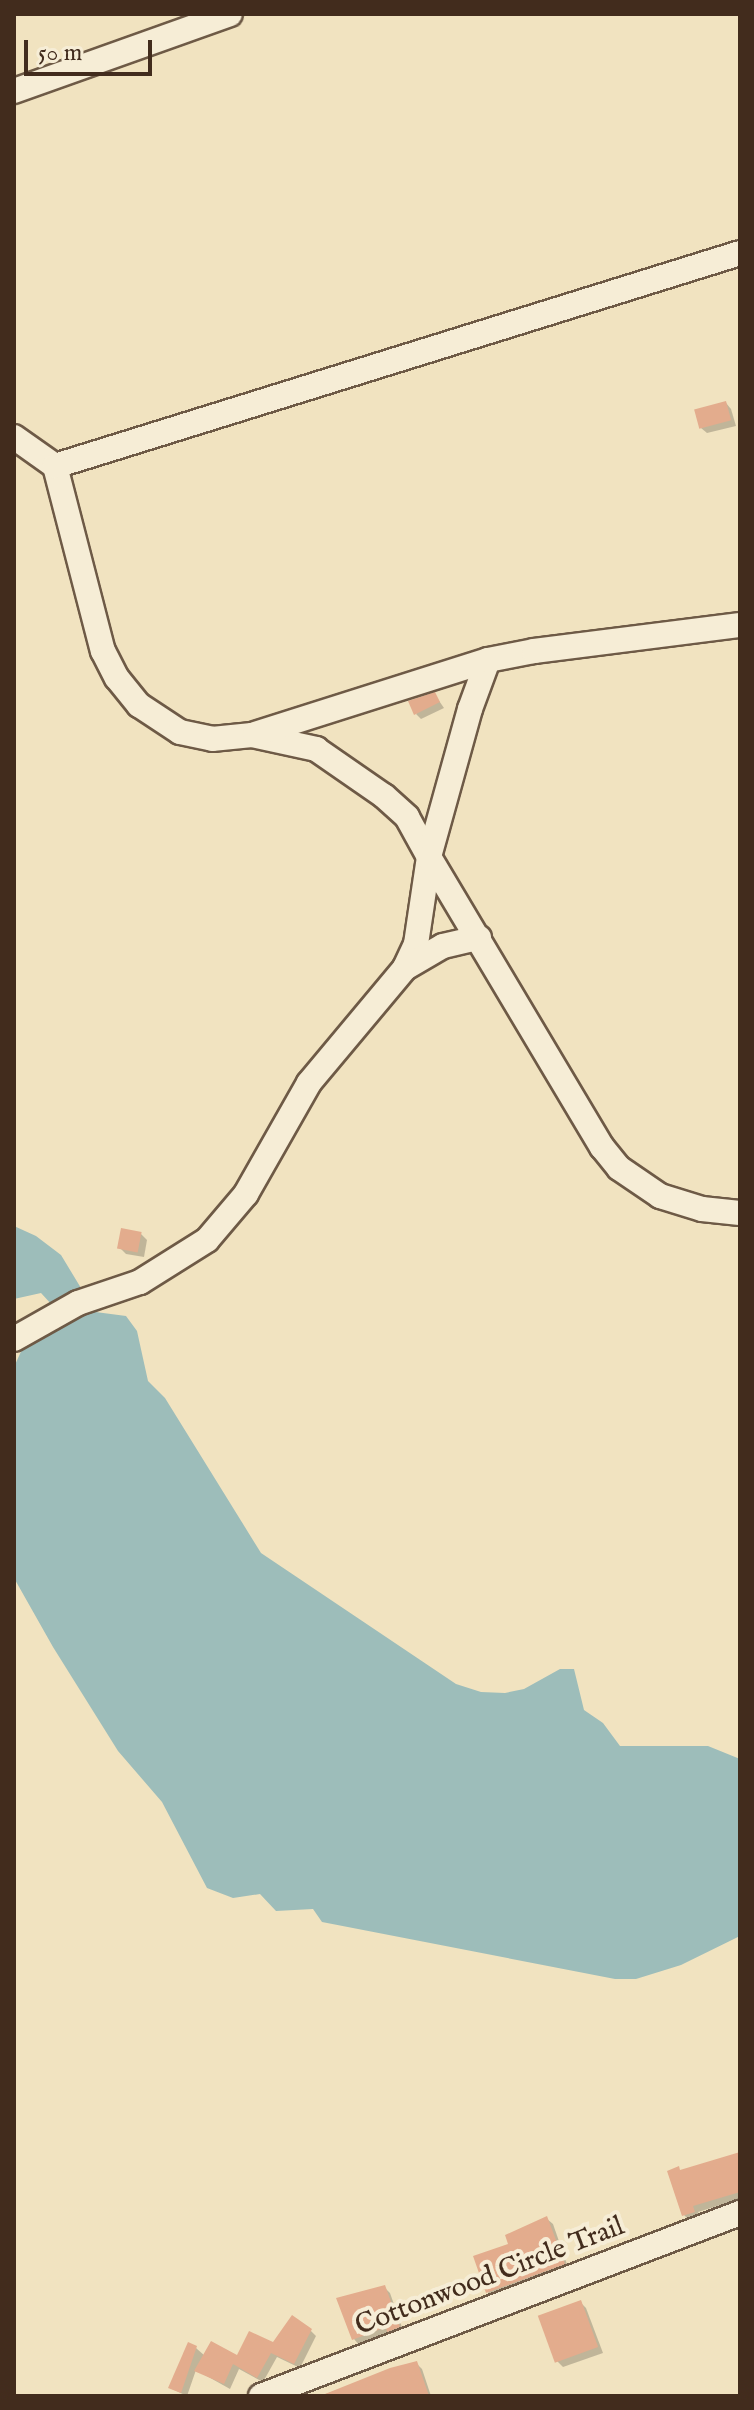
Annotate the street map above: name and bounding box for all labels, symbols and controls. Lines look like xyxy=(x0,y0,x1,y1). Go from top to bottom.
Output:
scale bar xyxy=(28,24,156,74)
text: 50 m xyxy=(38,38,82,69)
street label: Cottonwood Circle Trail xyxy=(351,2210,629,2344)

